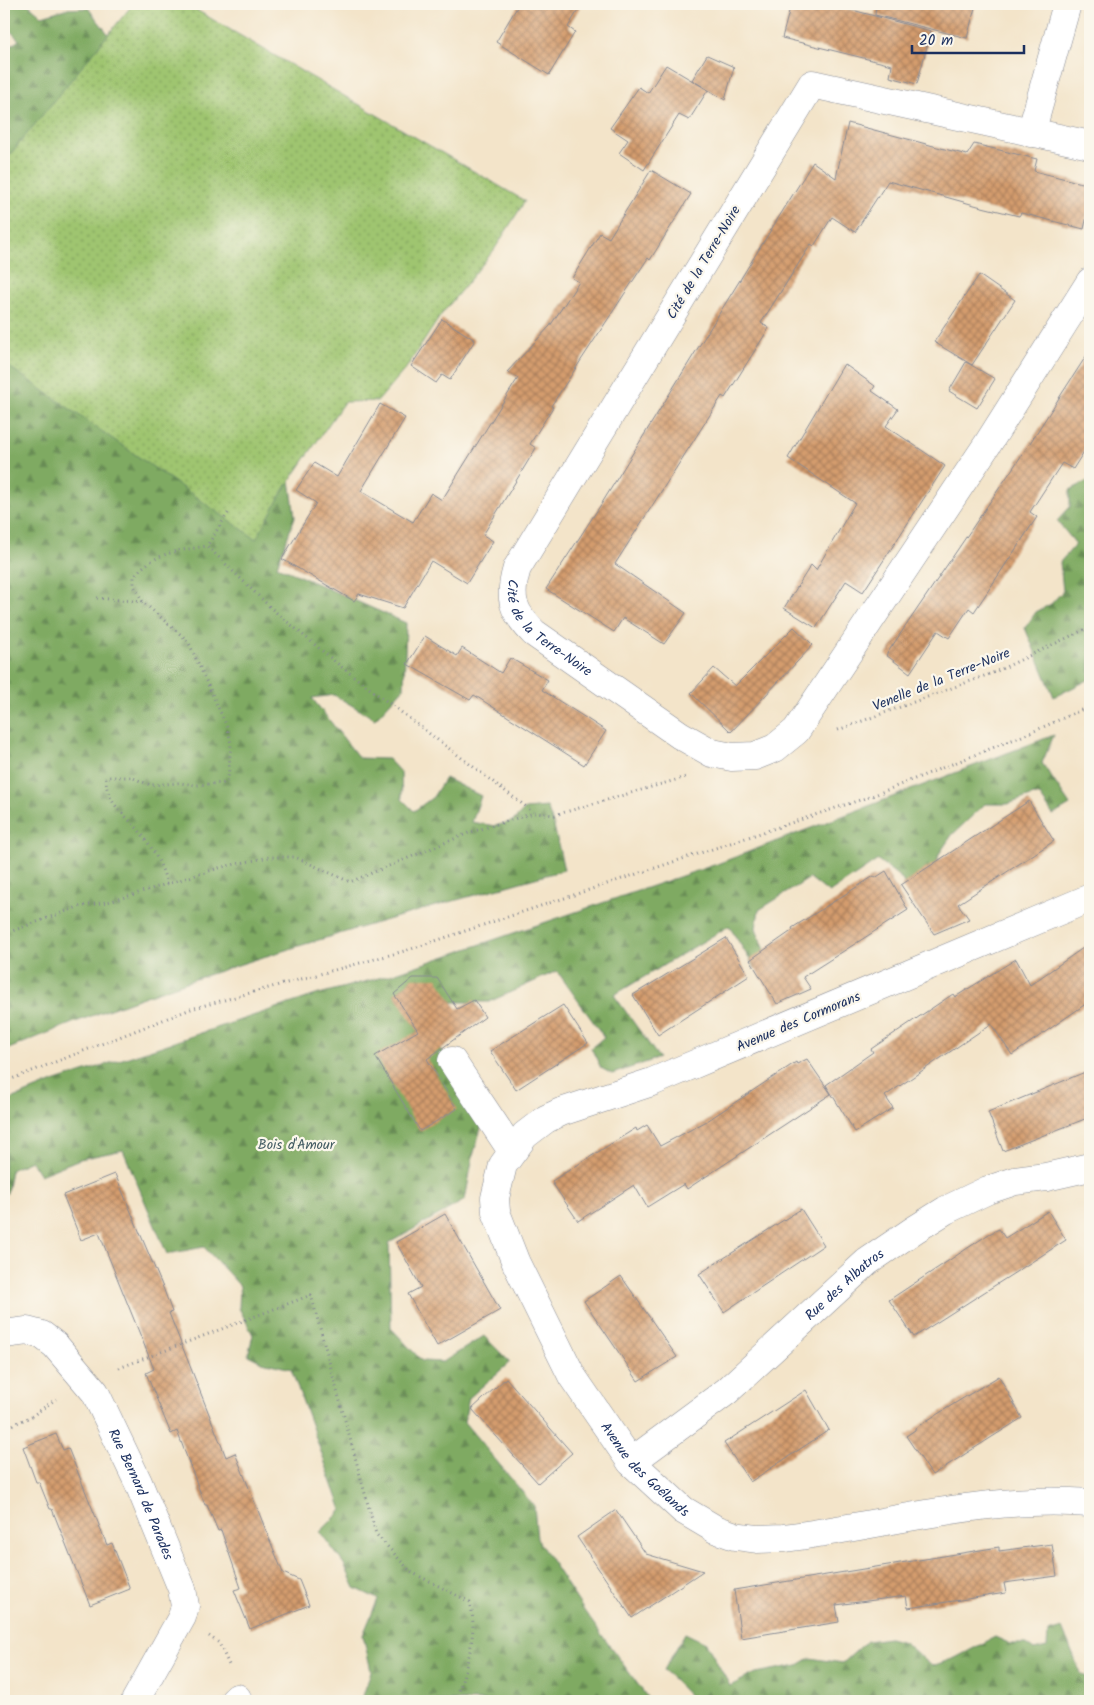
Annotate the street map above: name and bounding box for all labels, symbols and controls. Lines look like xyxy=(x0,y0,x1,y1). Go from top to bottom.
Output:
scale bar xyxy=(912,22,1024,54)
text: 20 m xyxy=(919,29,953,53)
street label: Cité de la Terre-Noire xyxy=(661,201,747,324)
street label: Cité de la Terre-Noire xyxy=(500,578,597,683)
street label: Venelle de la Terre-Noire xyxy=(869,642,1014,718)
street label: Avenue des Cormorans xyxy=(733,986,864,1058)
park label: Bois d'Amour xyxy=(258,1134,336,1156)
street label: Rue des Albatros xyxy=(800,1243,889,1326)
street label: Avenue des Goélands xyxy=(595,1418,693,1523)
street label: Rue Bernard de Parades xyxy=(102,1425,179,1564)

